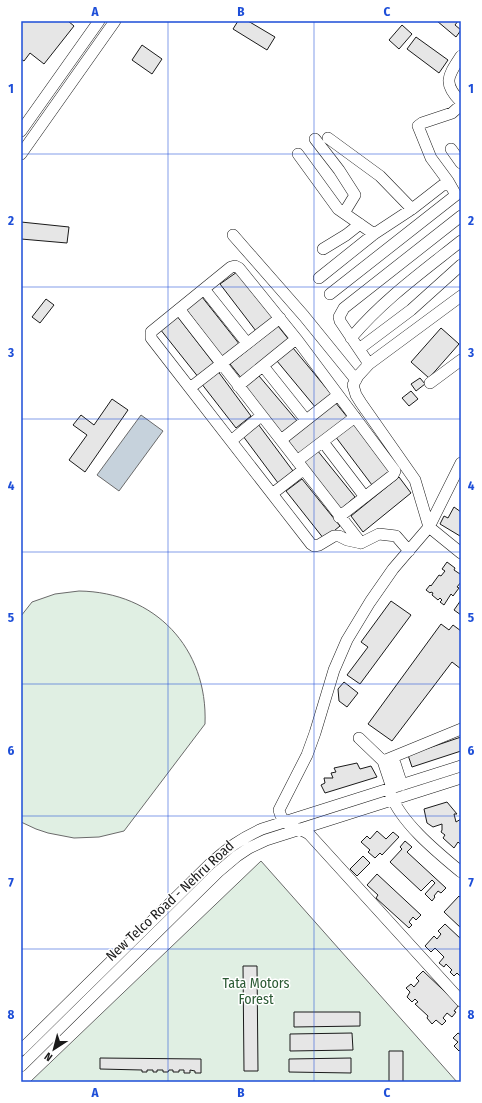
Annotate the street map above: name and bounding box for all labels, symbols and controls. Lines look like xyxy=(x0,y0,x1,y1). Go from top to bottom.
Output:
text: A xyxy=(90,4,99,19)
text: B xyxy=(237,4,245,19)
text: C xyxy=(384,4,391,19)
text: 1 xyxy=(8,81,14,96)
text: 1 xyxy=(468,81,474,96)
text: 2 xyxy=(7,213,14,228)
text: 2 xyxy=(467,213,474,228)
text: 3 xyxy=(7,345,14,360)
text: 3 xyxy=(467,345,474,360)
text: 4 xyxy=(8,478,15,493)
text: 4 xyxy=(468,478,475,493)
text: 5 xyxy=(8,610,14,625)
text: 5 xyxy=(468,610,474,625)
text: 6 xyxy=(8,743,15,758)
text: 6 xyxy=(468,743,475,758)
street label: New Telco Road - Nehru Road xyxy=(103,837,237,965)
text: 7 xyxy=(8,875,14,890)
text: 7 xyxy=(468,875,474,890)
park label: Tata Motors Forest xyxy=(223,975,290,1008)
text: 8 xyxy=(8,1007,15,1022)
text: 8 xyxy=(468,1007,475,1022)
north arrow xyxy=(34,1029,74,1069)
text: N xyxy=(42,1049,55,1064)
text: A xyxy=(90,1085,99,1100)
text: B xyxy=(237,1085,245,1100)
text: C xyxy=(384,1085,391,1100)

